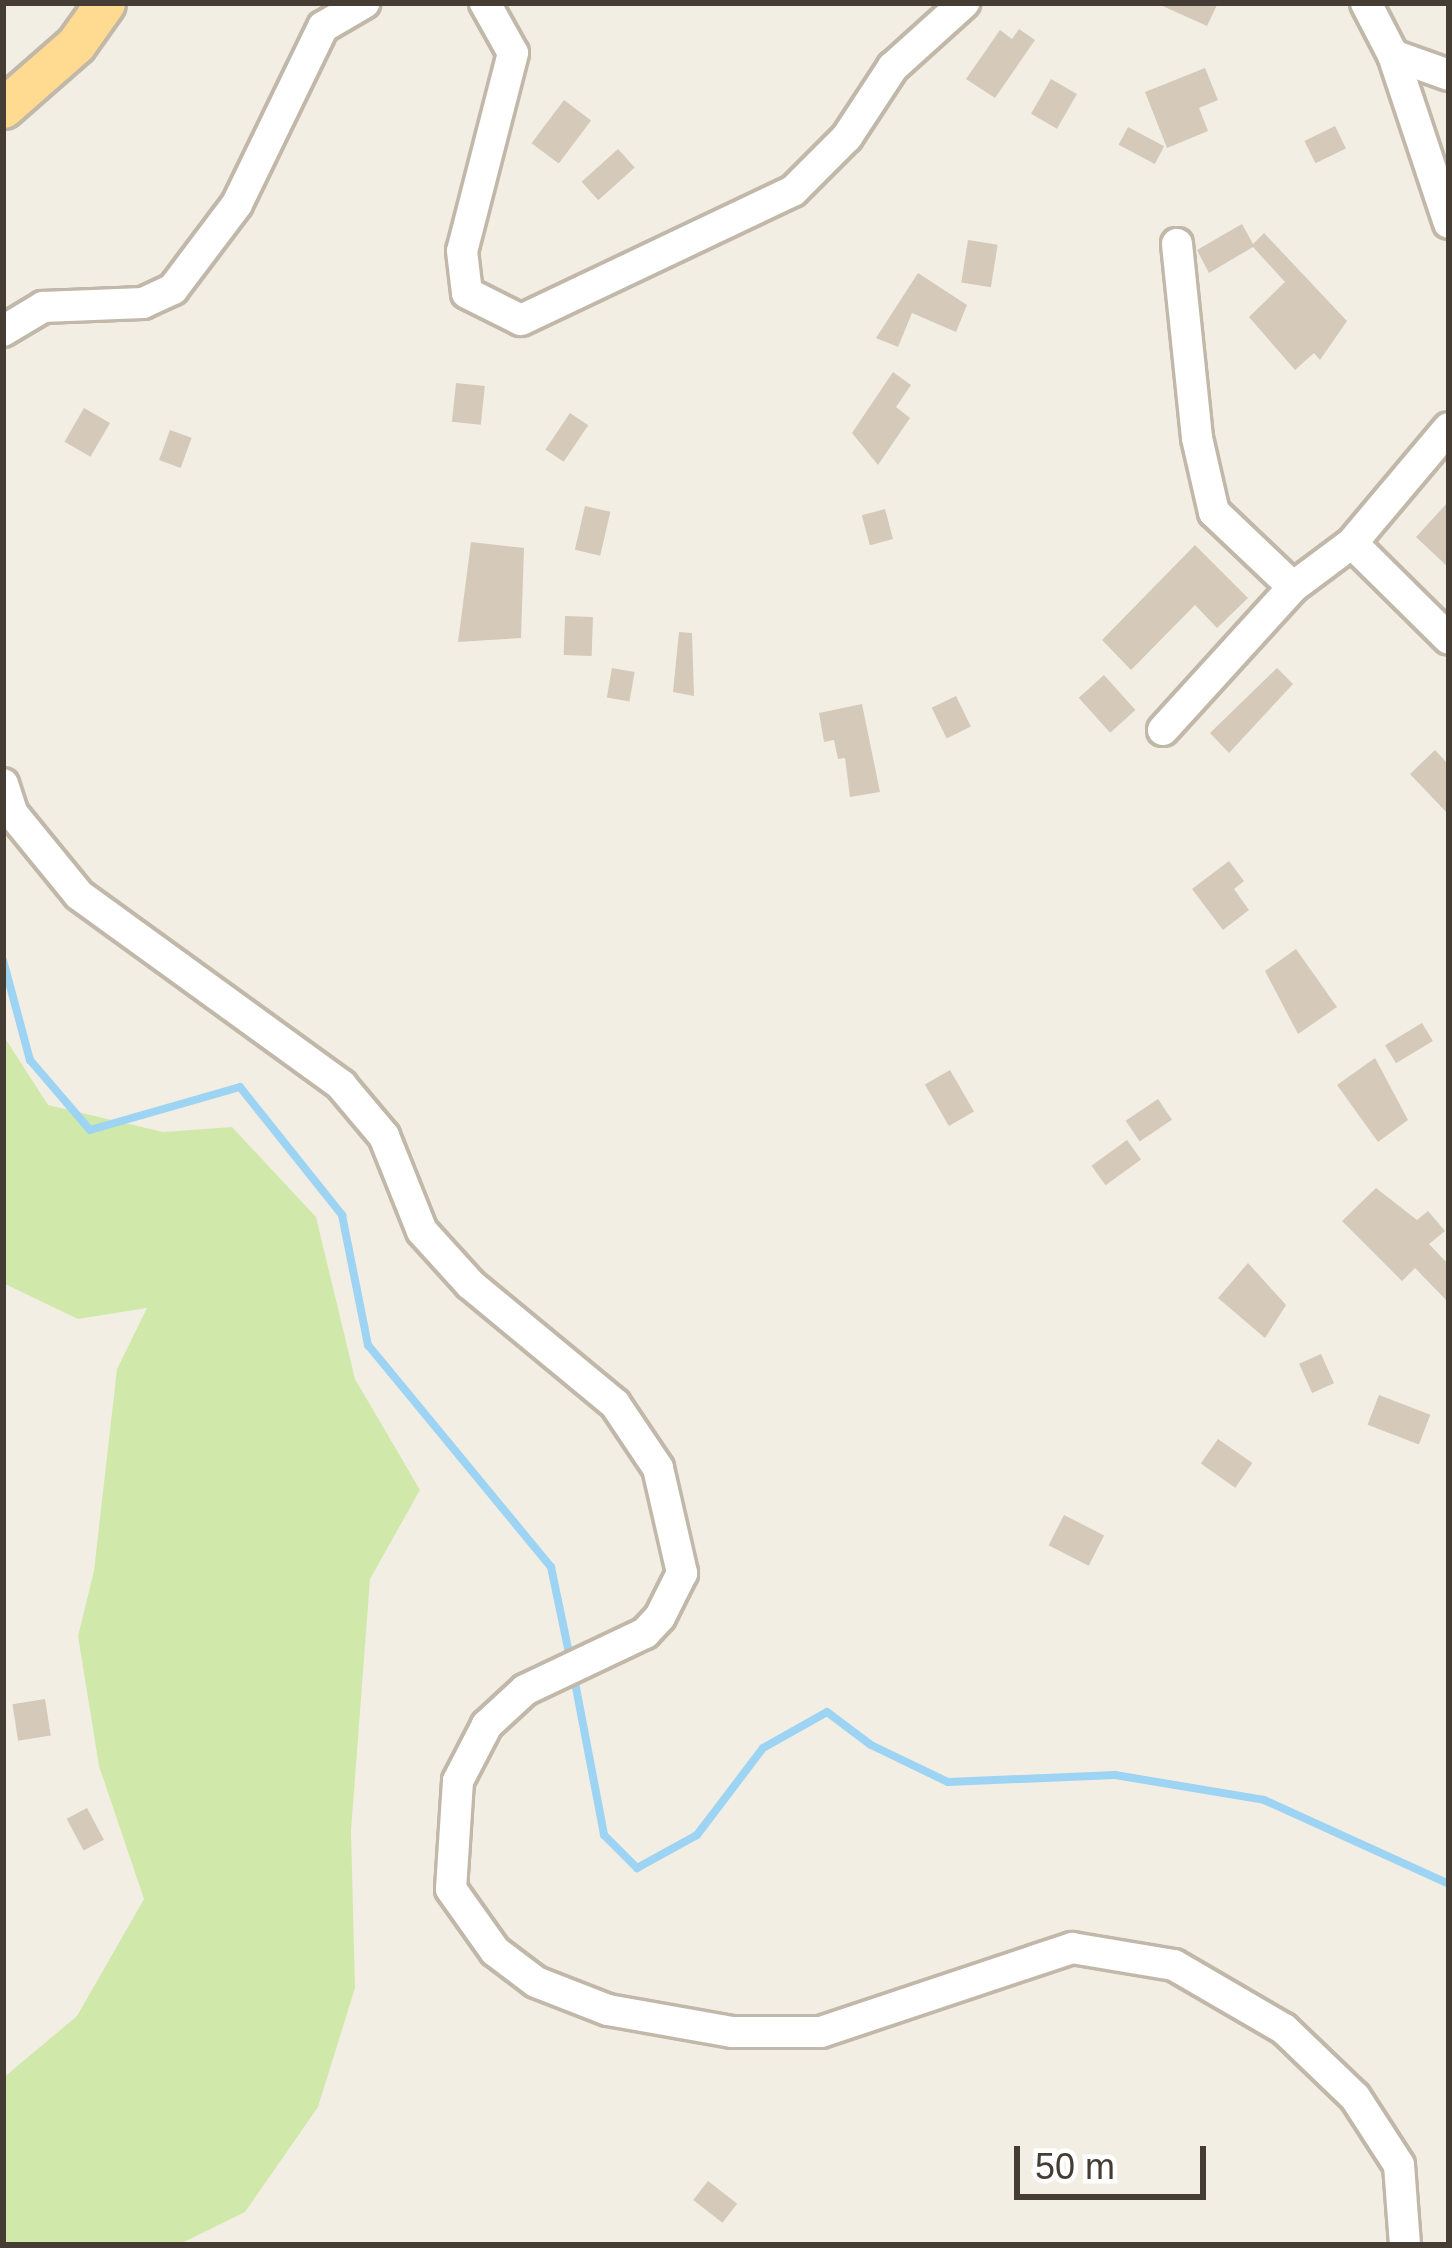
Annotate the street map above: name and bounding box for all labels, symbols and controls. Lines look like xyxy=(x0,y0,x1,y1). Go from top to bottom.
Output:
scale bar xyxy=(1020,2122,1212,2196)
text: 50 m xyxy=(1035,2146,1115,2187)

